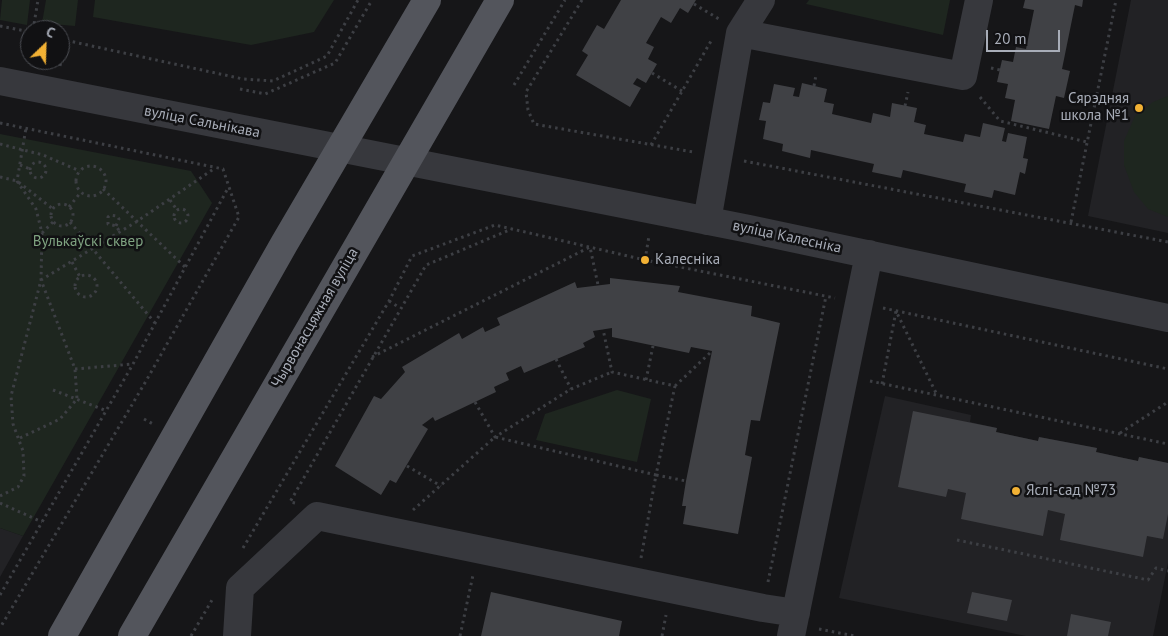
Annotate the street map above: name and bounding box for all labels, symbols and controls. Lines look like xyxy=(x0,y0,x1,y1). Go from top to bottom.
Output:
north arrow xyxy=(20,20,70,70)
scale bar xyxy=(988,20,1062,52)
text: С xyxy=(43,22,58,42)
text: 20 m xyxy=(994,29,1027,48)
place label: Сярэдняя школа №1 xyxy=(1060,90,1129,125)
street label: вуліца Сальнікава xyxy=(143,102,261,142)
marker: Сярэдняя школа №1 xyxy=(1133,102,1145,114)
street label: вуліца Калесніка xyxy=(731,217,843,257)
park label: Вулькаўскі сквер xyxy=(33,233,143,251)
street label: Чырвонасцяжная вуліца xyxy=(268,245,362,391)
place label: Калесніка xyxy=(655,251,720,269)
marker: Калесніка xyxy=(639,254,651,266)
place label: Яслі-сад №73 xyxy=(1026,482,1116,500)
marker: Яслі-сад №73 xyxy=(1010,485,1022,497)

